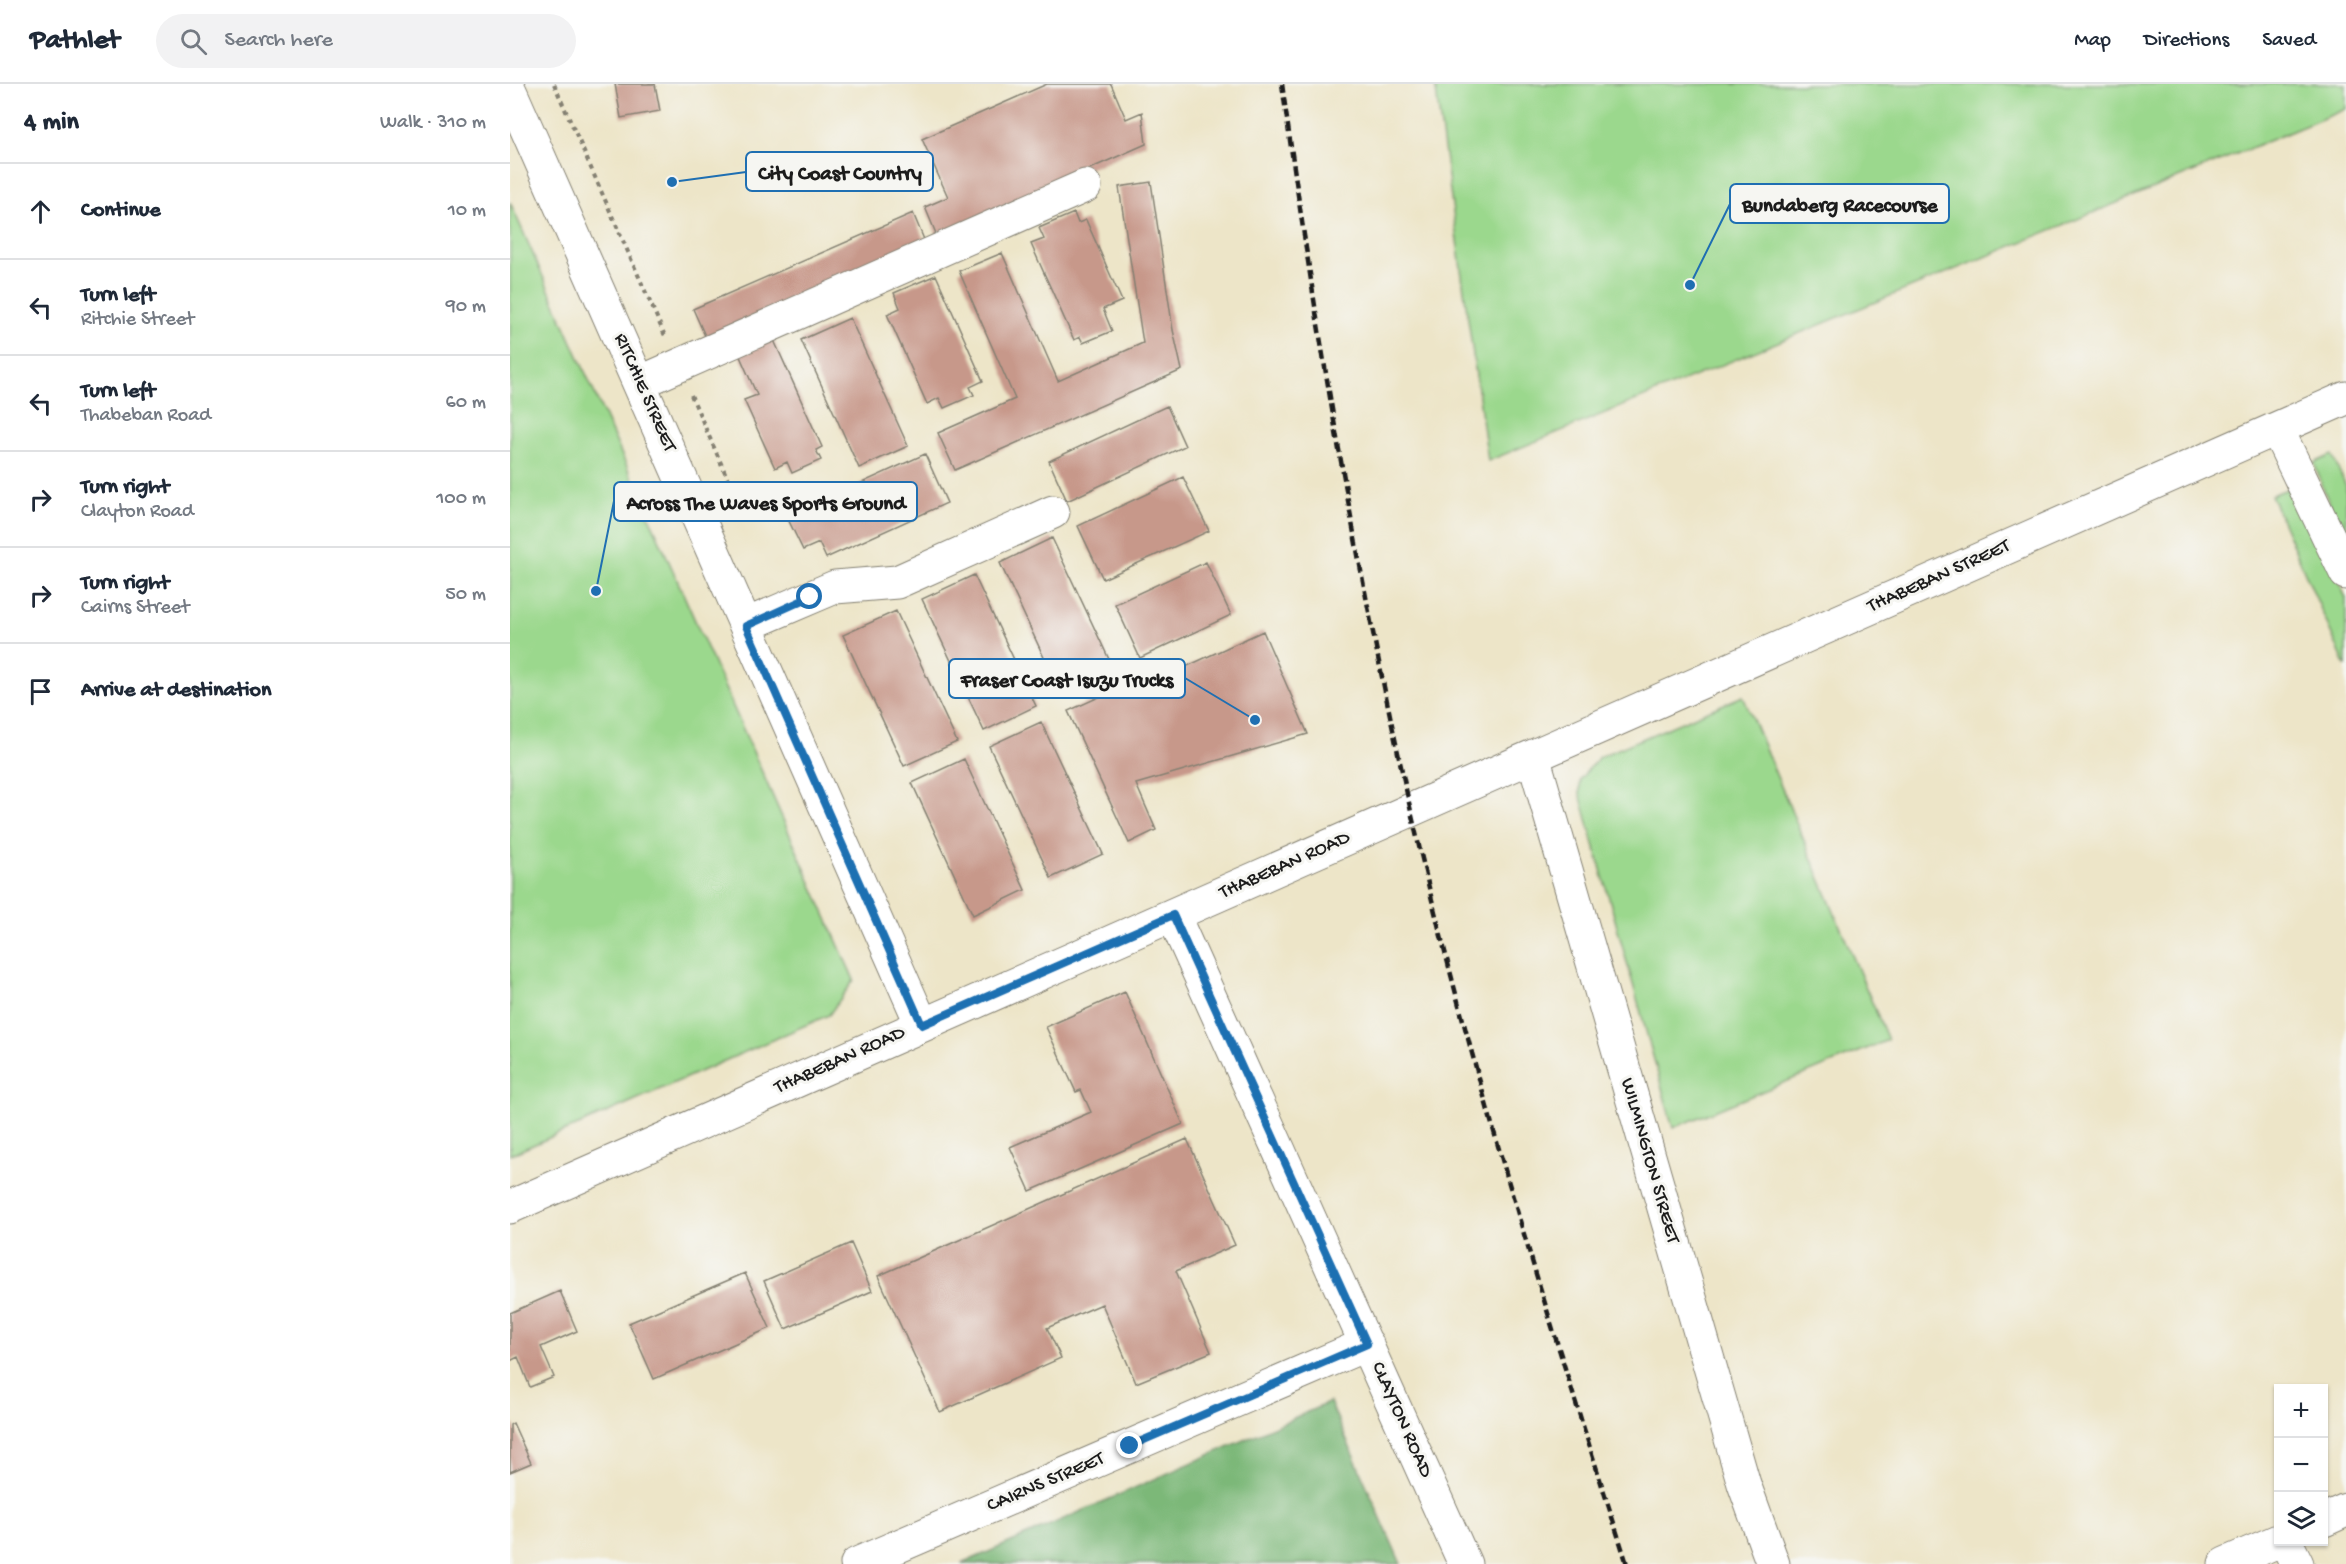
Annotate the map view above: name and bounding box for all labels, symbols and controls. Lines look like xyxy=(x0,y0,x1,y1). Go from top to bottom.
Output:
search box xyxy=(156,14,576,68)
text: Pathlet xyxy=(30,25,120,58)
icon: search xyxy=(177,25,210,58)
text: Search here xyxy=(225,28,333,54)
text: Map xyxy=(2074,29,2111,54)
text: Directions xyxy=(2144,29,2229,54)
text: Saved xyxy=(2262,29,2316,54)
text: 4 min xyxy=(24,108,79,139)
text: Walk · 310 m xyxy=(380,112,486,135)
callout: City Coast Country xyxy=(746,152,933,191)
text: City Coast Country xyxy=(757,163,922,188)
callout: Bundaberg Racecourse xyxy=(1730,184,1949,223)
icon: ahead xyxy=(24,195,57,228)
text: Bundaberg Racecourse xyxy=(1741,195,1939,220)
text: Continue xyxy=(81,198,161,224)
text: 10 m xyxy=(448,200,486,223)
text: Turn left xyxy=(81,283,155,309)
icon: left xyxy=(24,291,57,324)
text: 90 m xyxy=(446,296,486,319)
text: Ritchie Street xyxy=(81,309,194,332)
street label: RITCHIE STREET xyxy=(608,330,681,457)
text: Turn left xyxy=(81,379,155,405)
icon: left xyxy=(24,387,57,420)
text: 60 m xyxy=(446,392,486,415)
text: Thabeban Road xyxy=(81,405,211,428)
text: Turn right xyxy=(81,475,169,501)
callout: Across The Waves Sports Ground xyxy=(614,482,917,521)
icon: right xyxy=(24,483,57,516)
text: 100 m xyxy=(436,488,486,511)
text: Across The Waves Sports Ground xyxy=(625,493,908,518)
text: Clayton Road xyxy=(81,501,194,524)
street label: THABEBAN STREET xyxy=(1863,535,2015,619)
text: Turn right xyxy=(81,571,169,597)
icon: right xyxy=(24,579,57,612)
route start xyxy=(796,583,822,609)
text: 50 m xyxy=(445,584,486,607)
text: Cairns Street xyxy=(81,597,189,620)
callout: Fraser Coast Isuzu Trucks xyxy=(949,659,1185,698)
text: Fraser Coast Isuzu Trucks xyxy=(960,670,1174,695)
icon: arrive xyxy=(24,675,57,708)
text: Arrive at destination xyxy=(81,678,271,704)
street label: THABEBAN ROAD xyxy=(1215,826,1355,906)
street label: THABEBAN ROAD xyxy=(770,1021,910,1101)
street label: WILMINGTON STREET xyxy=(1614,1076,1684,1248)
street label: CLAYTON ROAD xyxy=(1365,1359,1437,1482)
map controls xyxy=(2274,1384,2328,1546)
button: + xyxy=(2274,1384,2328,1438)
route end xyxy=(1116,1432,1142,1458)
button: − xyxy=(2274,1438,2328,1492)
street label: CAIRNS STREET xyxy=(984,1447,1109,1518)
button: layers xyxy=(2274,1492,2328,1546)

